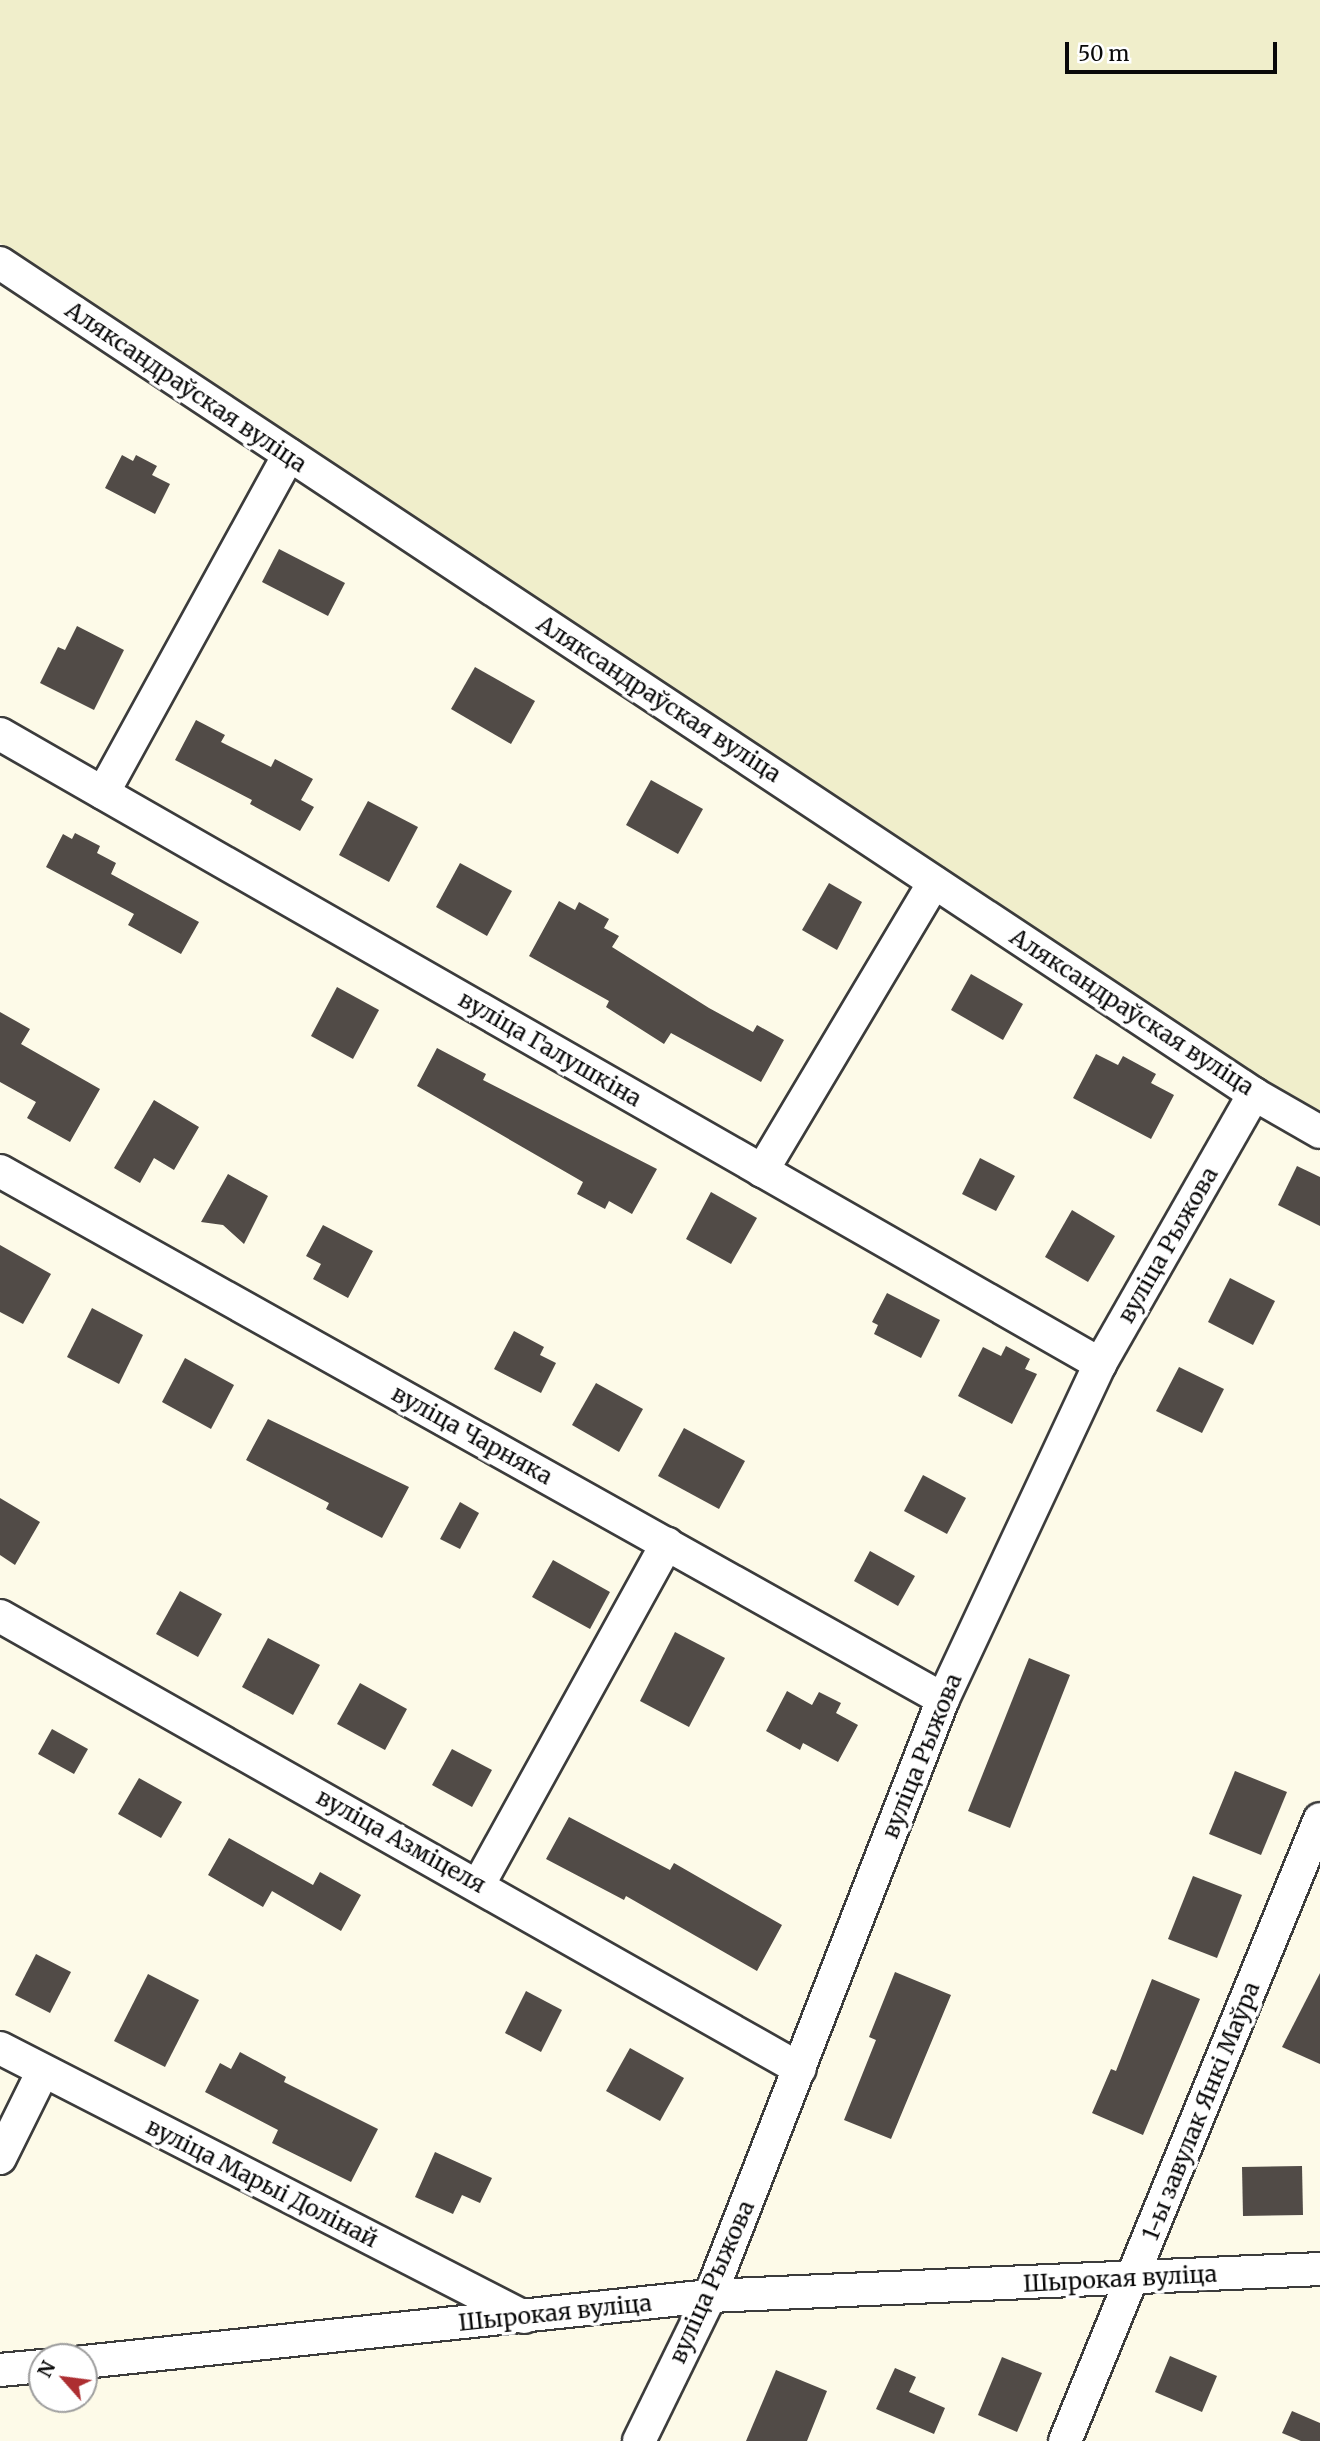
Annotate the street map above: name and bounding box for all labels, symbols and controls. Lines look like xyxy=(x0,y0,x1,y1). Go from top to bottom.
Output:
scale bar xyxy=(1068,28,1280,72)
text: 50 m xyxy=(1078,40,1129,67)
street label: Аляксандраўская вуліца xyxy=(60,296,312,478)
street label: Аляксандраўская вуліца xyxy=(532,610,786,788)
street label: Аляксандраўская вуліца xyxy=(1005,923,1259,1101)
street label: вуліца Галушкіна xyxy=(454,985,646,1113)
street label: вуліца Рыжова xyxy=(1112,1162,1224,1328)
street label: вуліца Чарняка xyxy=(387,1379,557,1491)
street label: вуліца Рыжова xyxy=(876,1670,968,1842)
street label: вуліца Азміцеля xyxy=(312,1783,490,1899)
street label: 1-ы завулак Янкі Маўра xyxy=(1136,1978,1266,2244)
street label: вуліца Марыі Долінай xyxy=(141,2112,383,2254)
street label: вуліца Рыжова xyxy=(664,2196,760,2368)
street label: Шырокая вуліца xyxy=(1022,2260,1218,2298)
street label: Шырокая вуліца xyxy=(457,2289,653,2337)
north arrow xyxy=(28,2343,98,2413)
text: N xyxy=(32,2357,60,2381)

